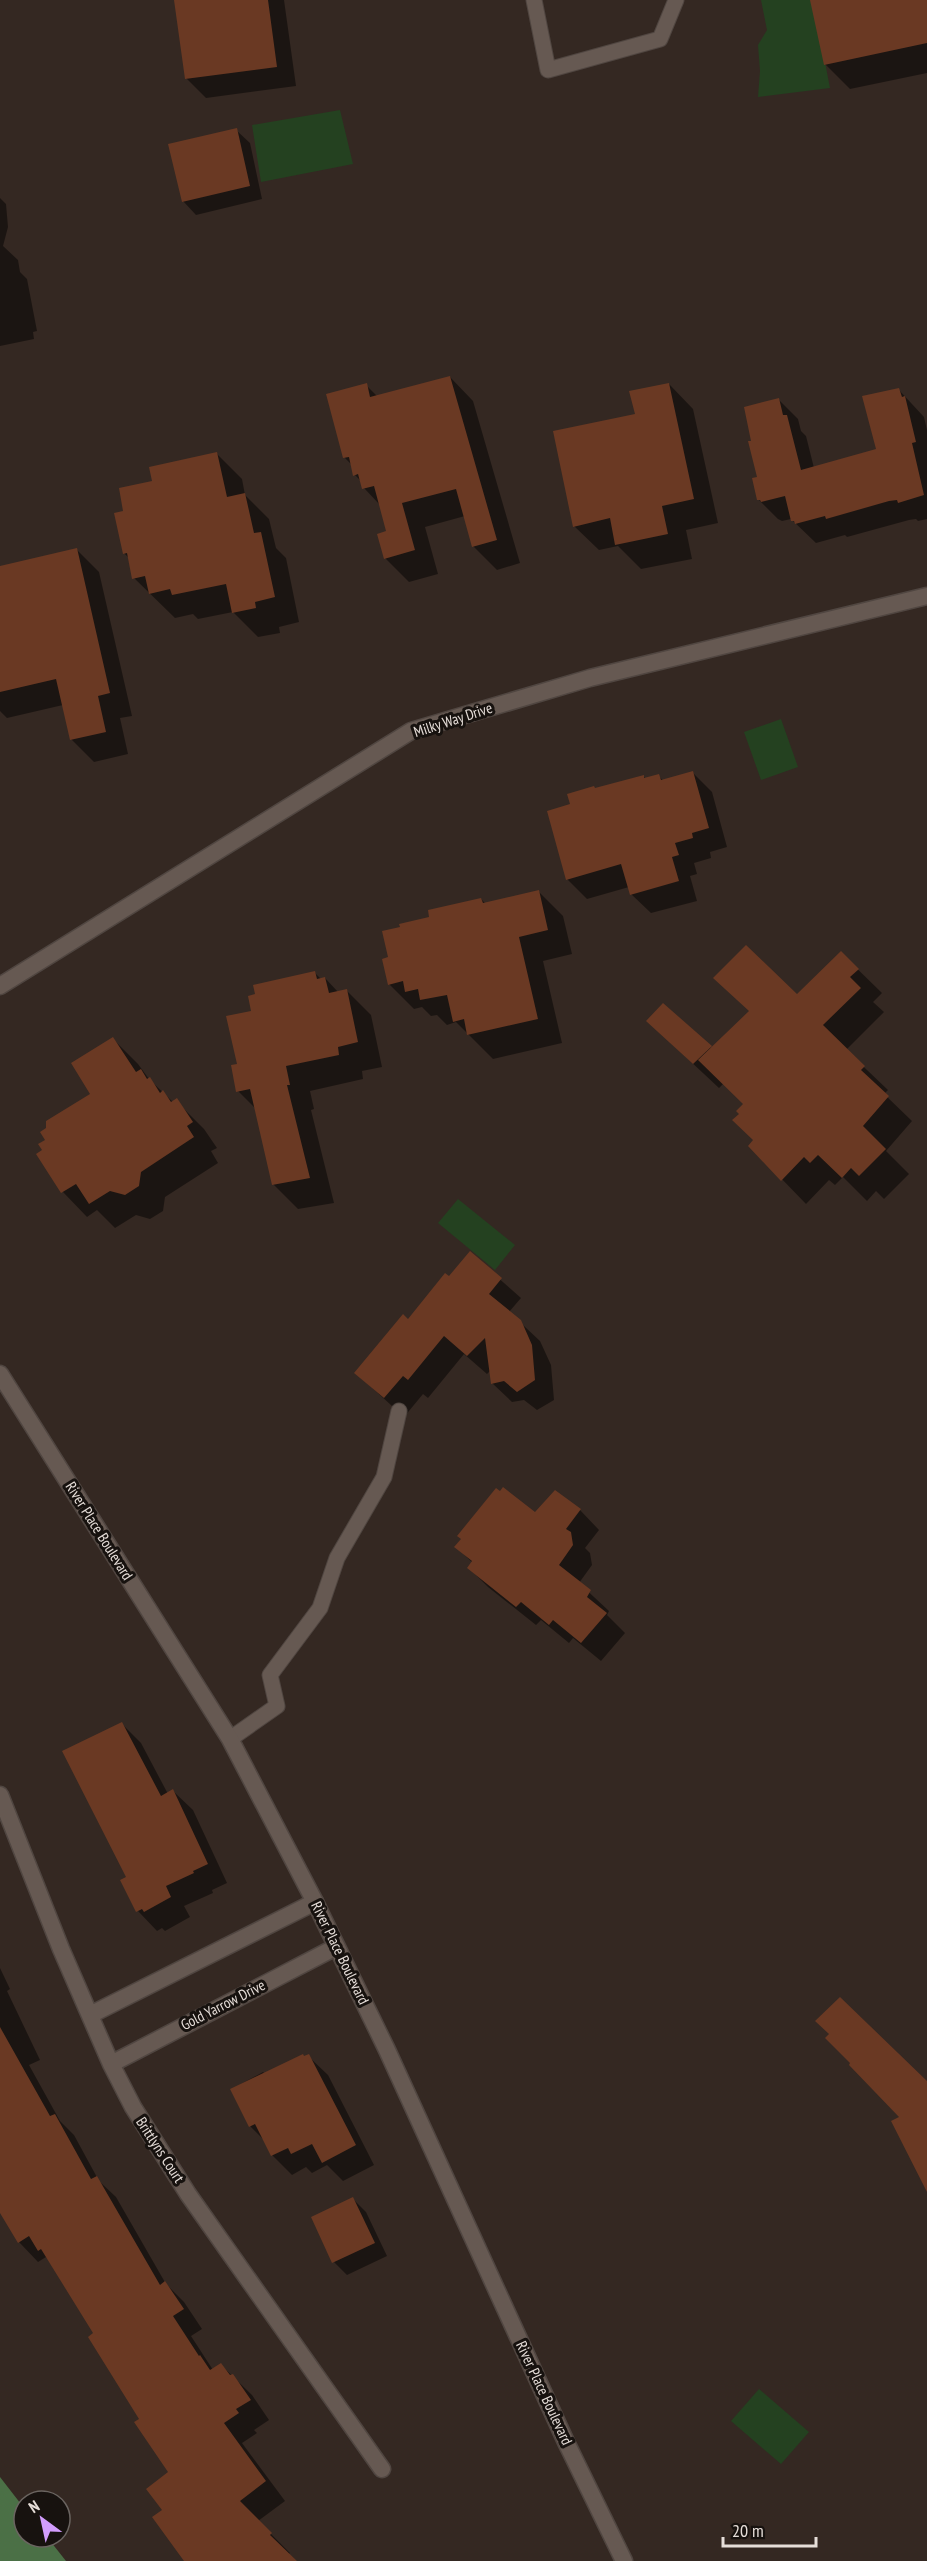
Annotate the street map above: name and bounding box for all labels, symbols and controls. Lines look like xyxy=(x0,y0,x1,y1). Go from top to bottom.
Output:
street label: Milky Way Drive xyxy=(411,698,495,741)
street label: River Place Boulevard xyxy=(62,1478,137,1583)
street label: River Place Boulevard xyxy=(307,1898,374,2007)
street label: Gold Yarrow Drive xyxy=(177,1975,268,2034)
street label: Brittlyns Court xyxy=(132,2113,189,2186)
street label: River Place Boulevard xyxy=(512,2338,577,2448)
north arrow xyxy=(12,2489,72,2549)
text: N xyxy=(25,2496,43,2517)
scale bar xyxy=(723,2510,816,2548)
text: 20 m xyxy=(732,2519,764,2542)

